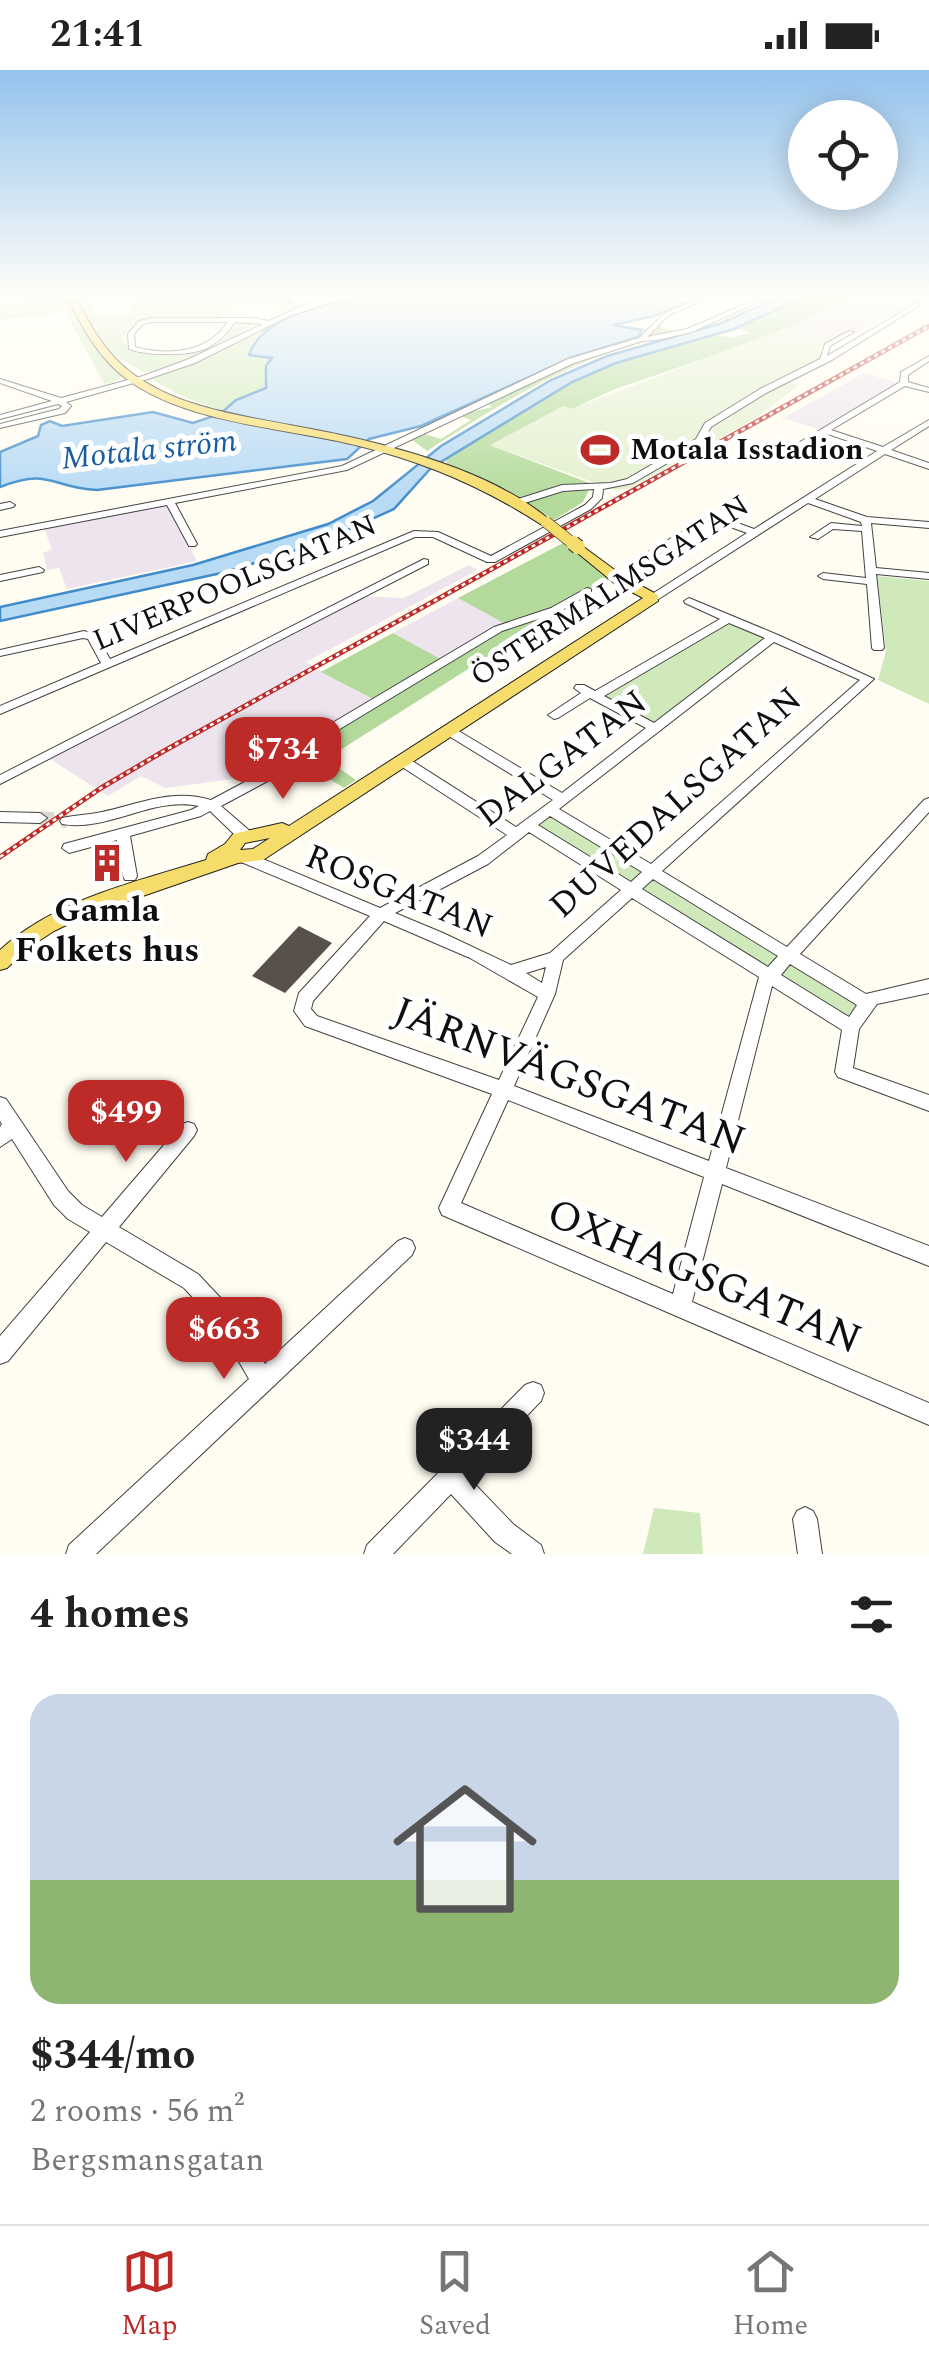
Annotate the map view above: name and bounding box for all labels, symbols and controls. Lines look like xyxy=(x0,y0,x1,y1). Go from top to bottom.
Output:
text: 21:41 xyxy=(50,6,145,64)
map controls xyxy=(788,100,898,210)
button: locate xyxy=(788,100,898,210)
water label: Motala ström xyxy=(59,416,239,484)
place label: Motala Isstadion xyxy=(630,427,864,473)
sports icon: Motala Isstadion xyxy=(579,429,621,471)
street label: ÖSTERMALMSGATAN xyxy=(461,483,759,699)
street label: LIVERPOOLSGATAN xyxy=(86,502,384,664)
street label: DUVEDALSGATAN xyxy=(538,675,814,931)
street label: DALGATAN xyxy=(465,677,659,841)
pin: $734 xyxy=(224,717,342,802)
text: $734 xyxy=(247,725,319,774)
street label: ROSGATAN xyxy=(297,830,501,954)
building icon: Gamla Folkets hus xyxy=(86,842,128,884)
place label: Gamla Folkets hus xyxy=(15,884,199,977)
street label: JÄRNVÄGSGATAN xyxy=(383,981,755,1173)
pin: $499 xyxy=(67,1080,185,1165)
text: $499 xyxy=(90,1088,162,1137)
street label: OXHAGSGATAN xyxy=(537,1182,871,1372)
pin: $663 xyxy=(165,1297,283,1382)
text: $663 xyxy=(188,1305,260,1354)
pin: $344 xyxy=(415,1408,533,1493)
text: $344 xyxy=(438,1416,510,1465)
text: 4 homes xyxy=(30,1583,190,1646)
icon: filters xyxy=(844,1587,899,1642)
icon: home xyxy=(375,1759,555,1939)
text: $344/mo xyxy=(30,2024,196,2087)
text: 2 rooms · 56 m² xyxy=(30,2087,244,2136)
text: Bergsmansgatan xyxy=(30,2136,264,2185)
tab: Map xyxy=(121,2244,177,2347)
tab: Saved xyxy=(419,2244,491,2347)
tab: Home xyxy=(733,2244,808,2347)

